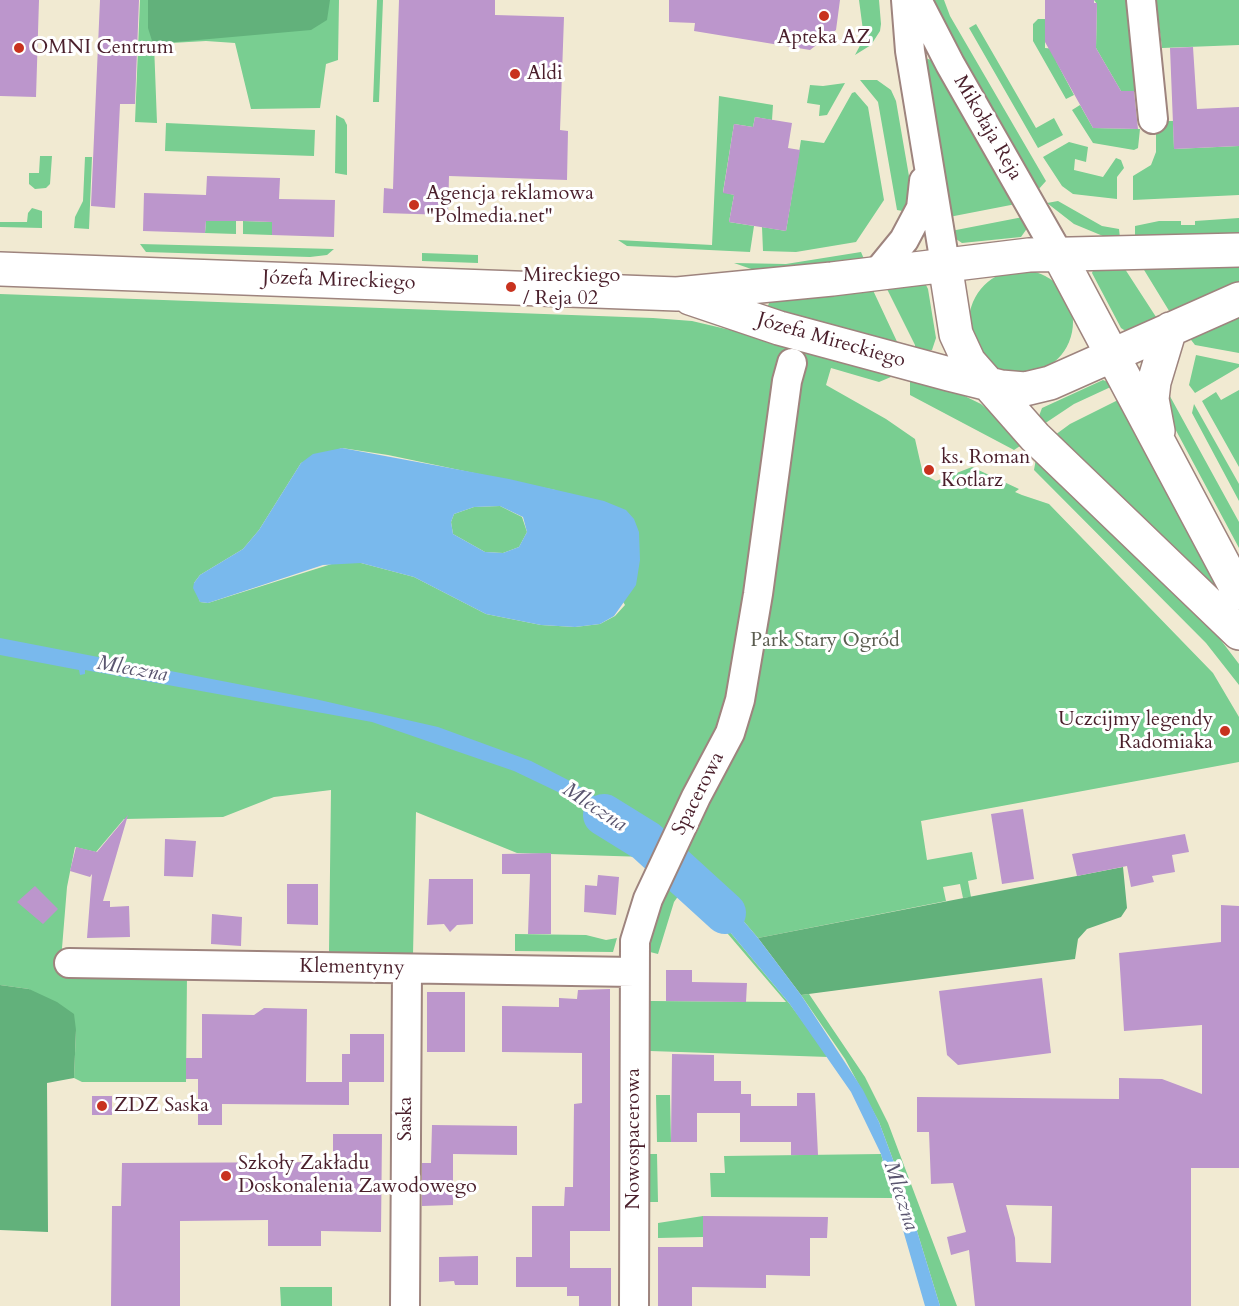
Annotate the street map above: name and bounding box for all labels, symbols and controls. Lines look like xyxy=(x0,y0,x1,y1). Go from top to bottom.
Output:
marker: Apteka AZ xyxy=(817,9,831,23)
place label: Apteka AZ xyxy=(777,26,871,50)
place label: OMNI Centrum xyxy=(31,36,174,60)
marker: OMNI Centrum xyxy=(12,41,26,55)
place label: Aldi xyxy=(527,62,563,86)
marker: Aldi xyxy=(508,67,522,81)
street label: Mikołaja Reja xyxy=(947,71,1027,185)
place label: Agencja reklamowa "Polmedia.net" xyxy=(426,182,594,229)
marker: Agencja reklamowa "Polmedia.net" xyxy=(407,198,421,212)
place label: Mireckiego / Reja 02 xyxy=(523,264,620,311)
street label: Józefa Mireckiego xyxy=(262,266,416,296)
marker: Mireckiego / Reja 02 xyxy=(504,280,518,294)
street label: Józefa Mireckiego xyxy=(754,308,908,374)
place label: ks. Roman Kotlarz xyxy=(941,446,1030,493)
marker: ks. Roman Kotlarz xyxy=(922,463,936,477)
park label: Park Stary Ogród xyxy=(750,629,900,653)
water label: Mleczna xyxy=(95,651,169,689)
place label: Uczcijmy legendy Radomiaka xyxy=(1058,708,1213,755)
marker: Uczcijmy legendy Radomiaka xyxy=(1218,724,1232,738)
street label: Spacerowa xyxy=(668,748,730,840)
water label: Mleczna xyxy=(557,778,631,838)
street label: Klementyny xyxy=(299,955,405,981)
street label: Nowospacerowa xyxy=(622,1068,646,1210)
place label: ZDZ Saska xyxy=(114,1094,209,1118)
street label: Saska xyxy=(394,1097,418,1141)
marker: ZDZ Saska xyxy=(95,1099,109,1113)
place label: Szkoły Zakładu Doskonalenia Zawodowego xyxy=(238,1152,477,1199)
water label: Mleczna xyxy=(877,1158,923,1234)
marker: Szkoły Zakładu Doskonalenia Zawodowego xyxy=(219,1169,233,1183)

